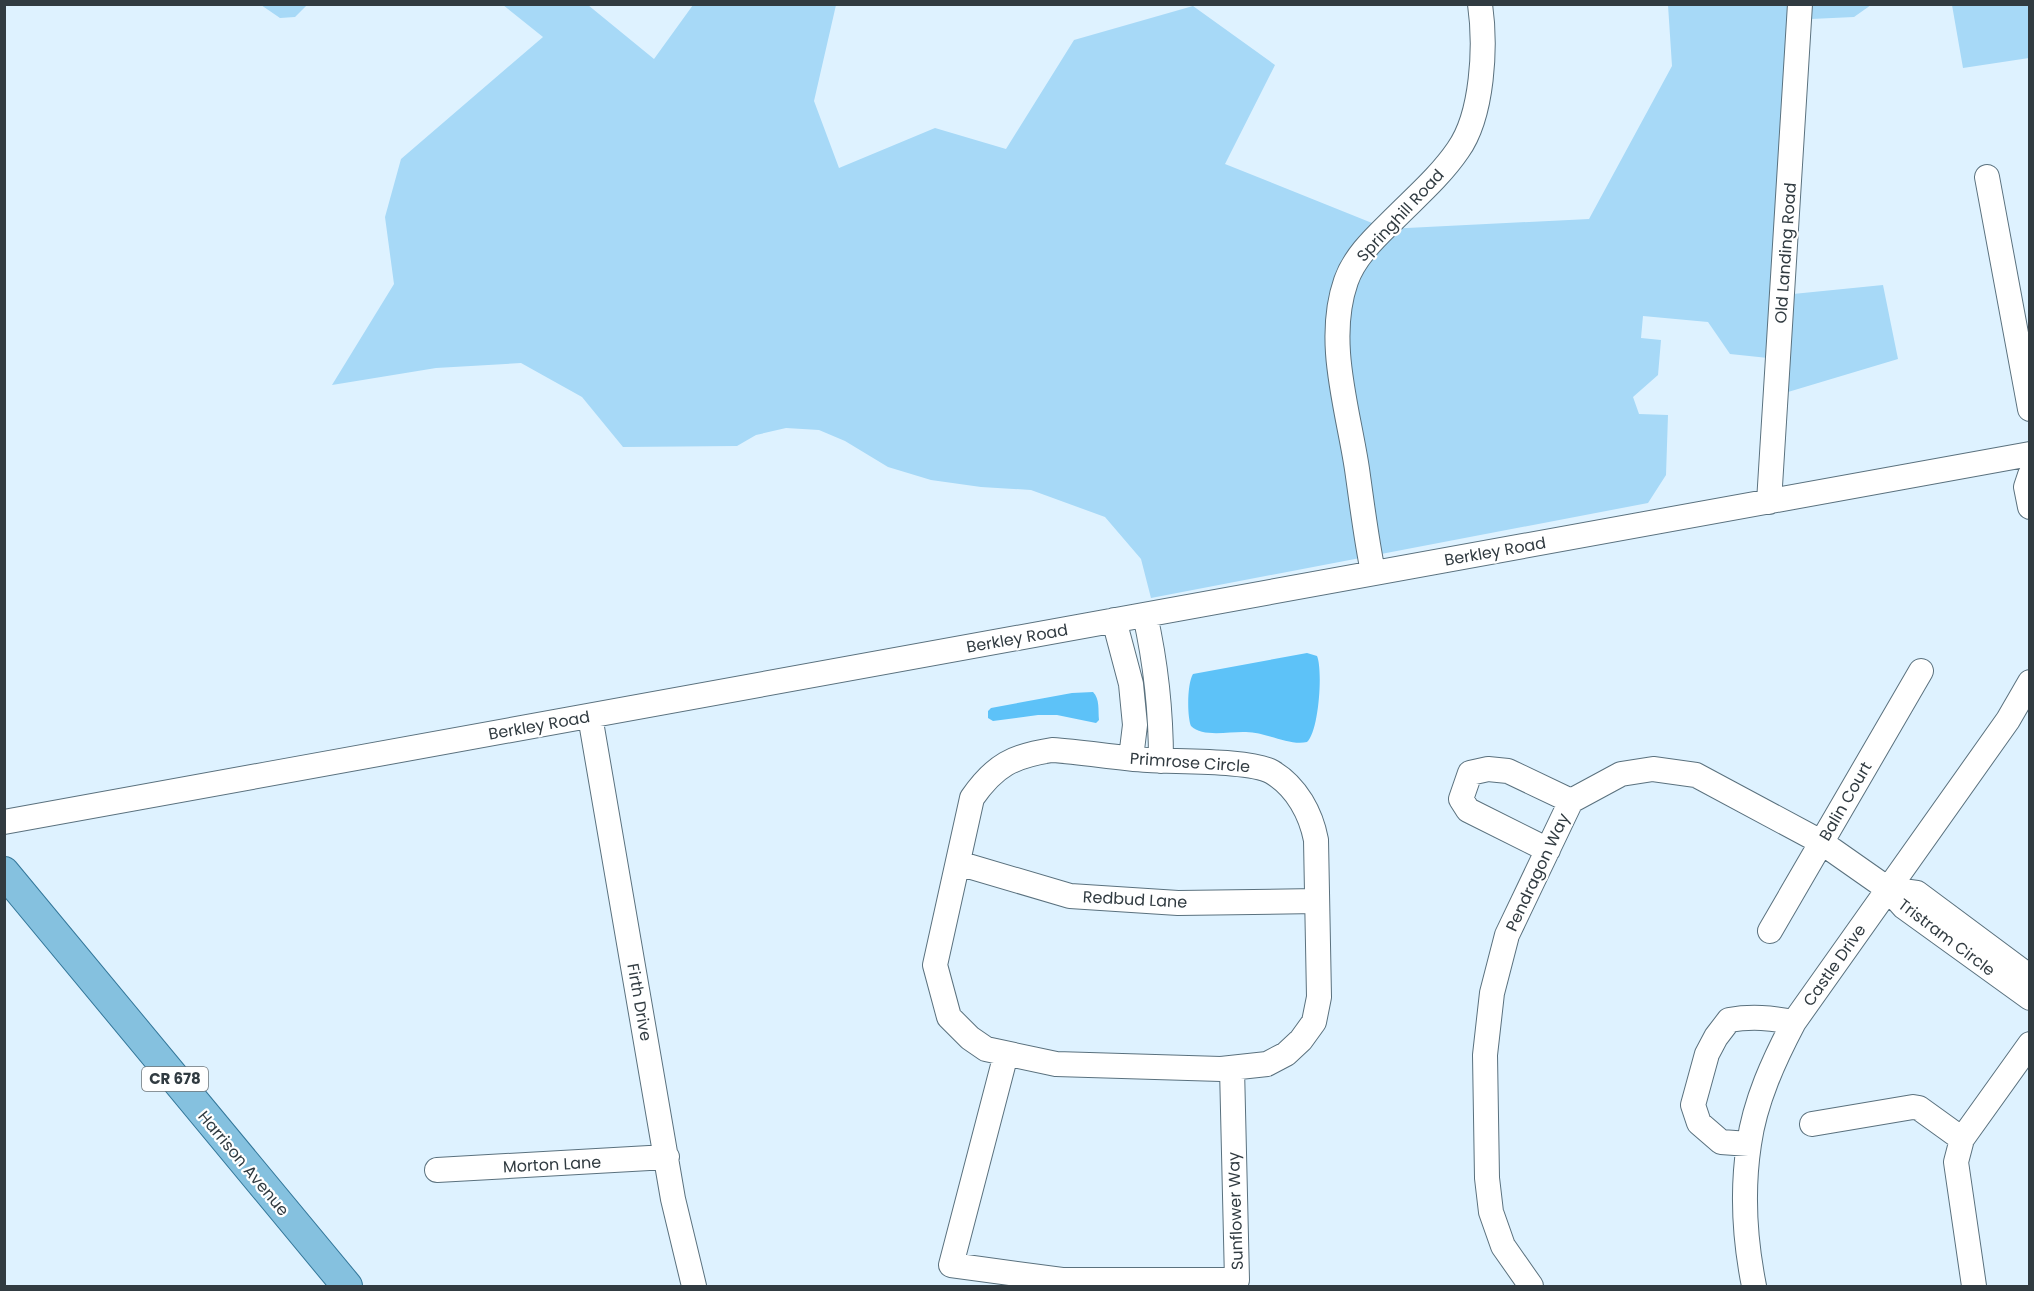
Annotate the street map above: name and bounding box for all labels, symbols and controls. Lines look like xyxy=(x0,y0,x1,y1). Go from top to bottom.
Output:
street label: Springhill Road xyxy=(1351,164,1449,267)
street label: Old Landing Road xyxy=(1769,182,1802,324)
street label: Berkley Road xyxy=(1443,531,1548,572)
street label: Berkley Road xyxy=(965,618,1070,659)
street label: Berkley Road xyxy=(487,705,592,746)
street label: Primrose Circle xyxy=(1129,747,1251,778)
street label: Balin Court xyxy=(1814,757,1877,845)
street label: Pendragon Way xyxy=(1500,809,1575,935)
street label: Redbud Lane xyxy=(1082,885,1188,914)
street label: Tristram Circle xyxy=(1893,893,2000,982)
street label: Castle Drive xyxy=(1798,919,1871,1011)
street label: Firth Drive xyxy=(621,961,658,1043)
road number: CR 678 xyxy=(142,1067,208,1091)
street label: Harrison Avenue xyxy=(193,1106,295,1221)
street label: Morton Lane xyxy=(502,1150,602,1179)
street label: Sunflower Way xyxy=(1222,1152,1249,1270)

